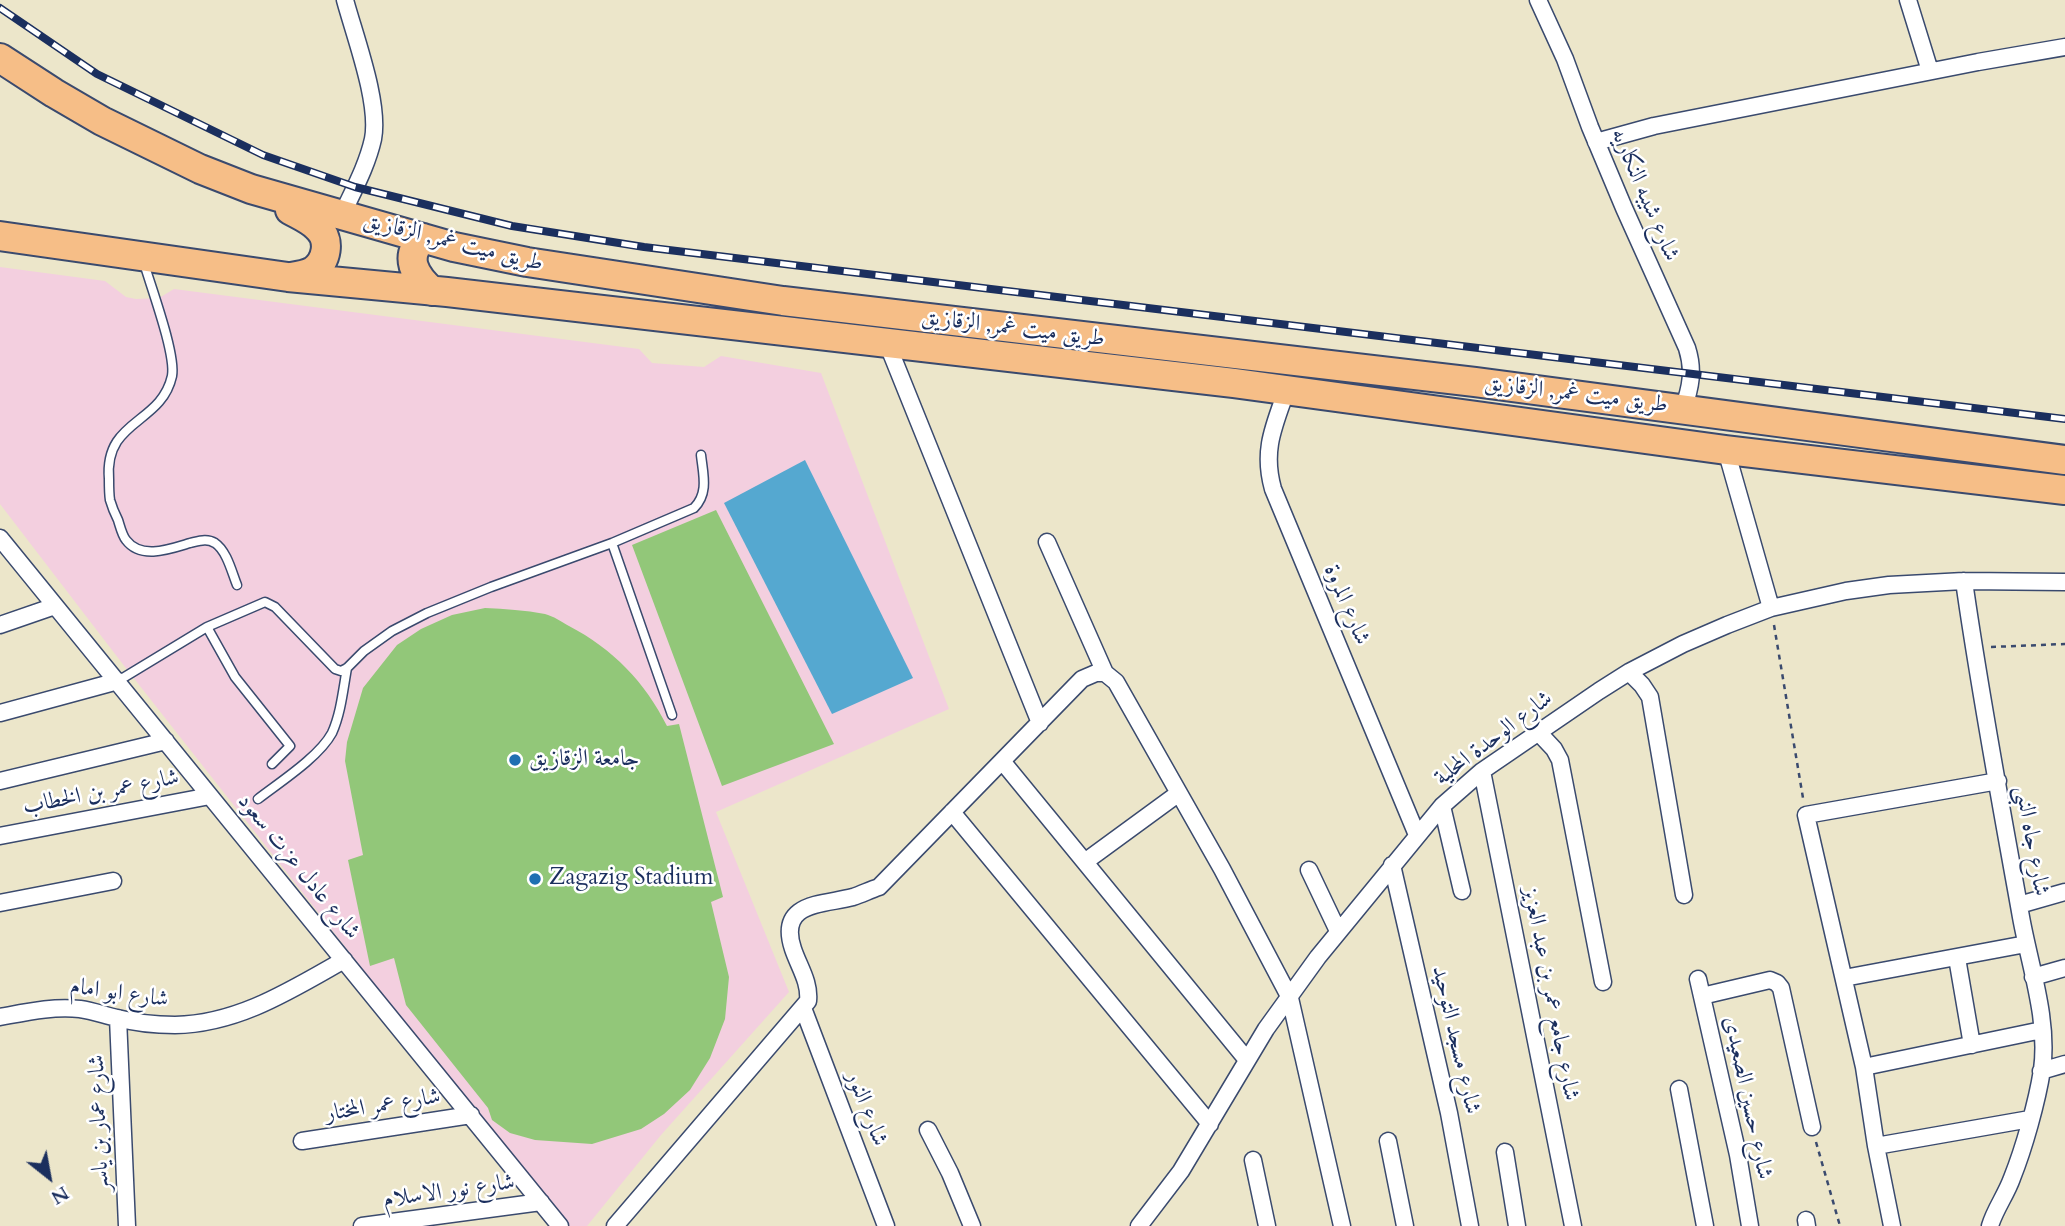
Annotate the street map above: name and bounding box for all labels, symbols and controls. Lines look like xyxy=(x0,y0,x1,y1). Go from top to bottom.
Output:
street label: شارع شيبه النكاريه xyxy=(1604,125,1684,265)
street label: طريق ميت غمر, الزقازيق xyxy=(360,207,546,279)
street label: طريق ميت غمر, الزقازيق xyxy=(920,304,1106,354)
street label: طريق ميت غمر, الزقازيق xyxy=(1483,370,1669,420)
street label: شارع المروة xyxy=(1317,561,1375,649)
street label: شارع الوحدة المحلية xyxy=(1429,686,1559,792)
place label: جامعة الزقازيق xyxy=(529,746,640,774)
marker: جامعة الزقازيق xyxy=(507,752,523,768)
street label: شارع عمر بن الخطاب xyxy=(21,764,181,822)
street label: شارع جاه النبى xyxy=(2008,784,2054,898)
street label: شارع عادل عزت سعود xyxy=(231,788,365,946)
place label: Zagazig Stadium xyxy=(549,865,713,893)
marker: Zagazig Stadium xyxy=(527,871,543,887)
street label: شارع جامع عمر بن عبد العزيز xyxy=(1516,885,1584,1103)
street label: شارع مسجد التوحيد xyxy=(1425,963,1485,1117)
street label: شارع ابو امام xyxy=(68,973,170,1015)
street label: شارع حسين الصعيدى xyxy=(1716,1014,1778,1182)
street label: شارع عمار بن ياسر xyxy=(84,1054,116,1192)
street label: شارع النور xyxy=(839,1068,893,1150)
street label: شارع عمر المختار xyxy=(324,1083,442,1129)
north arrow xyxy=(14,1142,84,1212)
street label: شارع نور الاسلام xyxy=(381,1169,517,1215)
text: N xyxy=(46,1180,74,1210)

